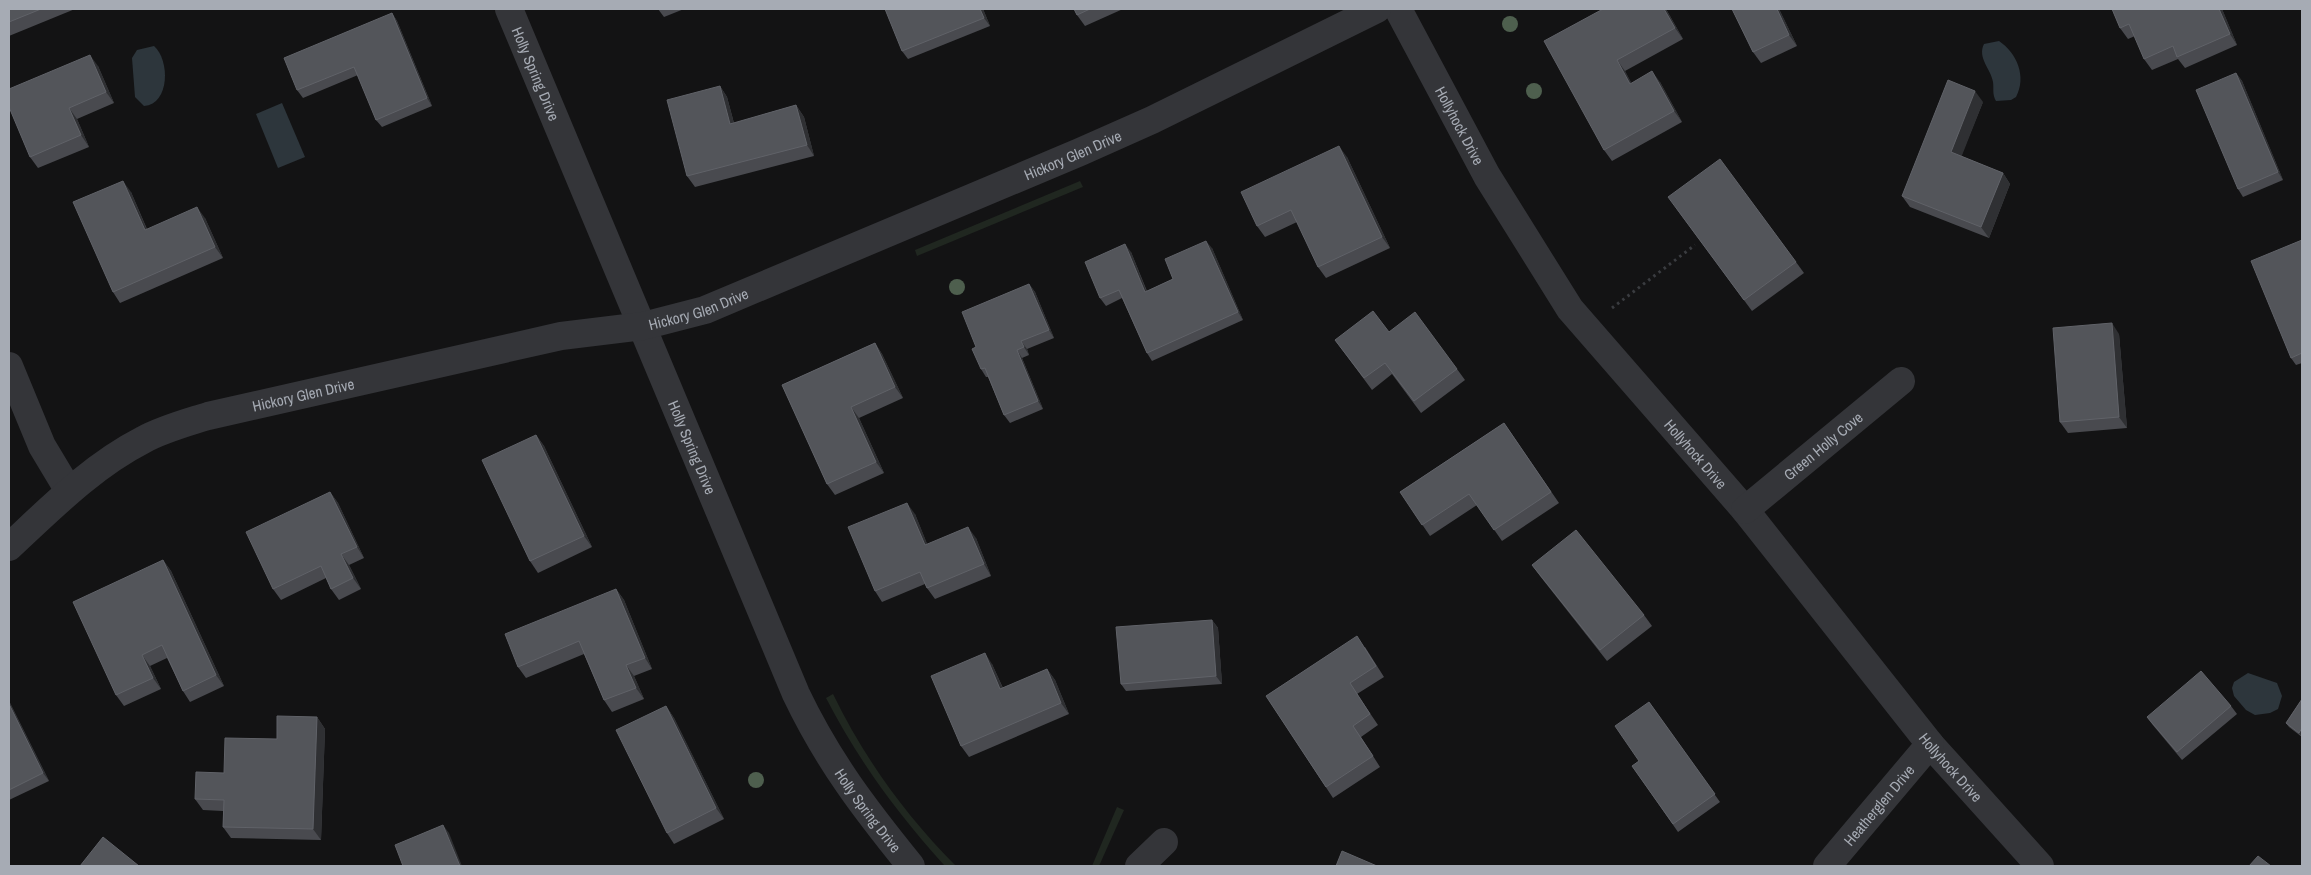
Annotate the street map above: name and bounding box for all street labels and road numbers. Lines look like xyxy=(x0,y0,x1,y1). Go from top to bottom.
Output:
street label: Holly Spring Drive xyxy=(507,23,565,124)
street label: Hollyhock Drive xyxy=(1431,83,1490,169)
street label: Hickory Glen Drive xyxy=(1021,124,1125,185)
street label: Hickory Glen Drive xyxy=(646,282,752,335)
street label: Hickory Glen Drive xyxy=(250,373,356,416)
street label: Holly Spring Drive xyxy=(664,397,722,497)
street label: Green Holly Cove xyxy=(1779,406,1867,485)
street label: Hollyhock Drive xyxy=(1660,414,1732,493)
street label: Hollyhock Drive xyxy=(1914,728,1988,806)
street label: Heatherglen Drive xyxy=(1838,760,1919,850)
street label: Holly Spring Drive xyxy=(830,764,907,857)

